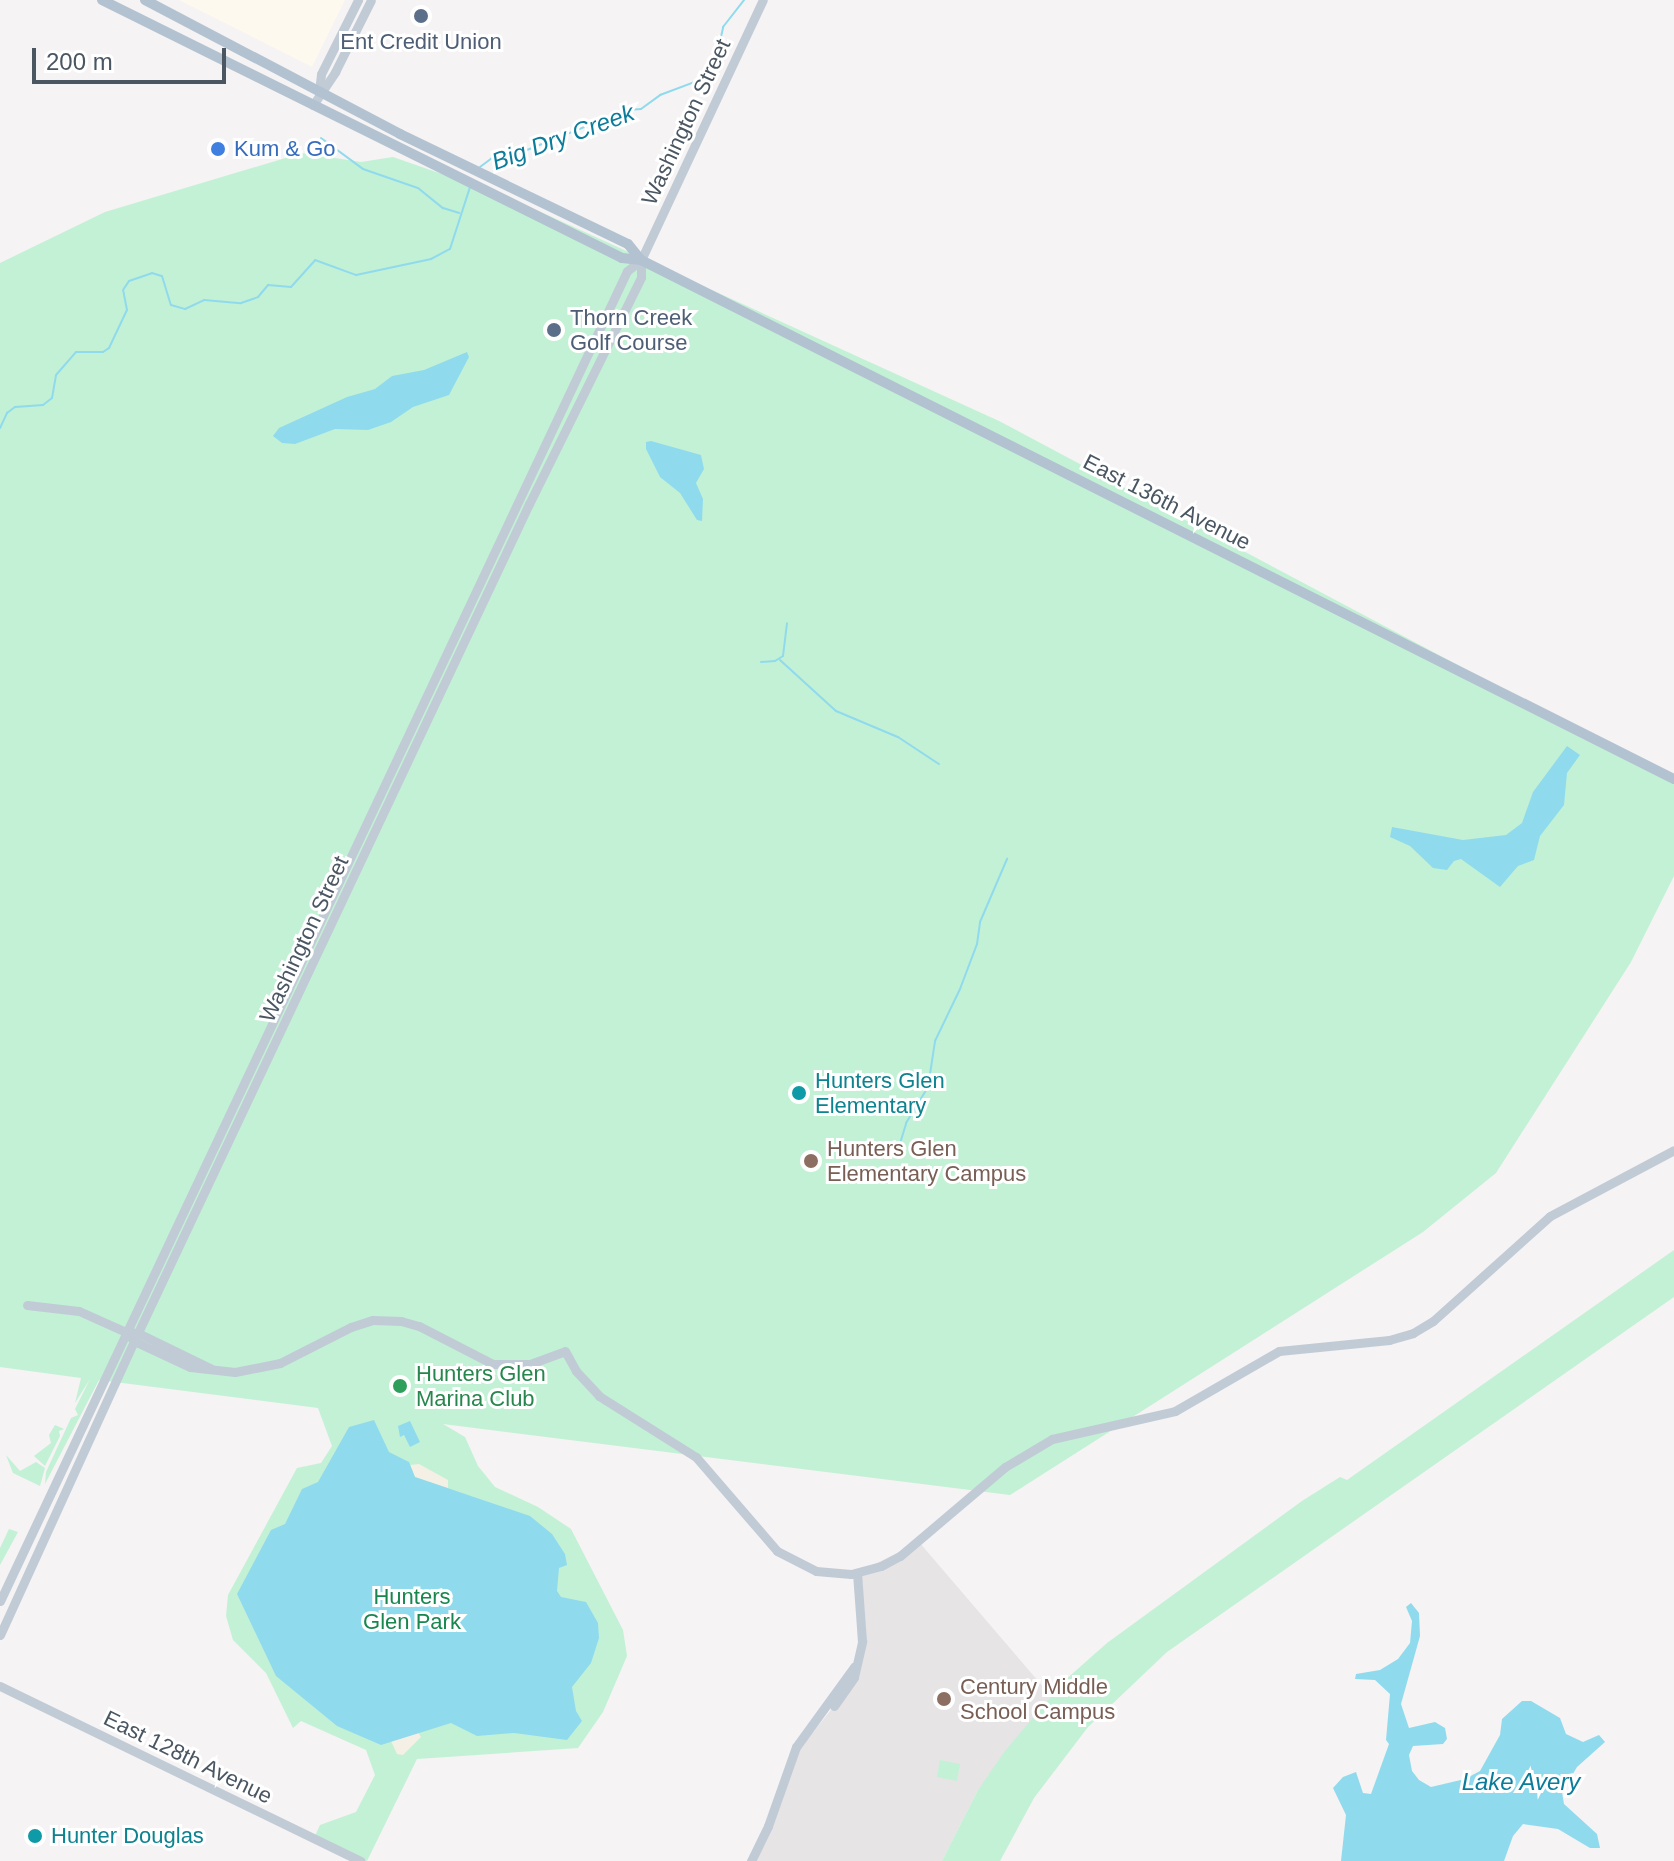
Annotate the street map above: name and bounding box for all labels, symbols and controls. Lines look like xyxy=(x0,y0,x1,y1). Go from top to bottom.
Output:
marker: Ent Credit Union xyxy=(412,7,430,25)
place label: Ent Credit Union xyxy=(340,29,502,55)
scale bar xyxy=(36,32,230,82)
street label: Washington Street xyxy=(636,35,736,209)
text: 200 m xyxy=(46,48,113,75)
water label: Big Dry Creek xyxy=(488,98,638,176)
place label: Kum & Go xyxy=(234,136,335,162)
marker: Kum & Go xyxy=(209,140,227,158)
place label: Thorn Creek Golf Course xyxy=(570,304,692,356)
marker: Thorn Creek Golf Course xyxy=(545,321,563,339)
street label: East 136th Avenue xyxy=(1078,448,1256,556)
street label: Washington Street xyxy=(254,852,354,1026)
place label: Hunters Glen Elementary xyxy=(815,1067,945,1118)
marker: Hunters Glen Elementary xyxy=(790,1084,808,1102)
place label: Hunters Glen Elementary Campus xyxy=(827,1135,1026,1186)
marker: Hunters Glen Elementary Campus xyxy=(802,1152,820,1170)
place label: Hunters Glen Marina Club xyxy=(416,1360,546,1412)
marker: Hunters Glen Marina Club xyxy=(391,1377,409,1395)
park label: Hunters Glen Park xyxy=(363,1583,461,1634)
place label: Century Middle School Campus xyxy=(960,1673,1115,1724)
marker: Century Middle School Campus xyxy=(935,1690,953,1708)
street label: East 128th Avenue xyxy=(99,1704,277,1810)
water label: Lake Avery xyxy=(1461,1768,1581,1796)
place label: Hunter Douglas xyxy=(51,1823,204,1849)
marker: Hunter Douglas xyxy=(26,1827,44,1845)

